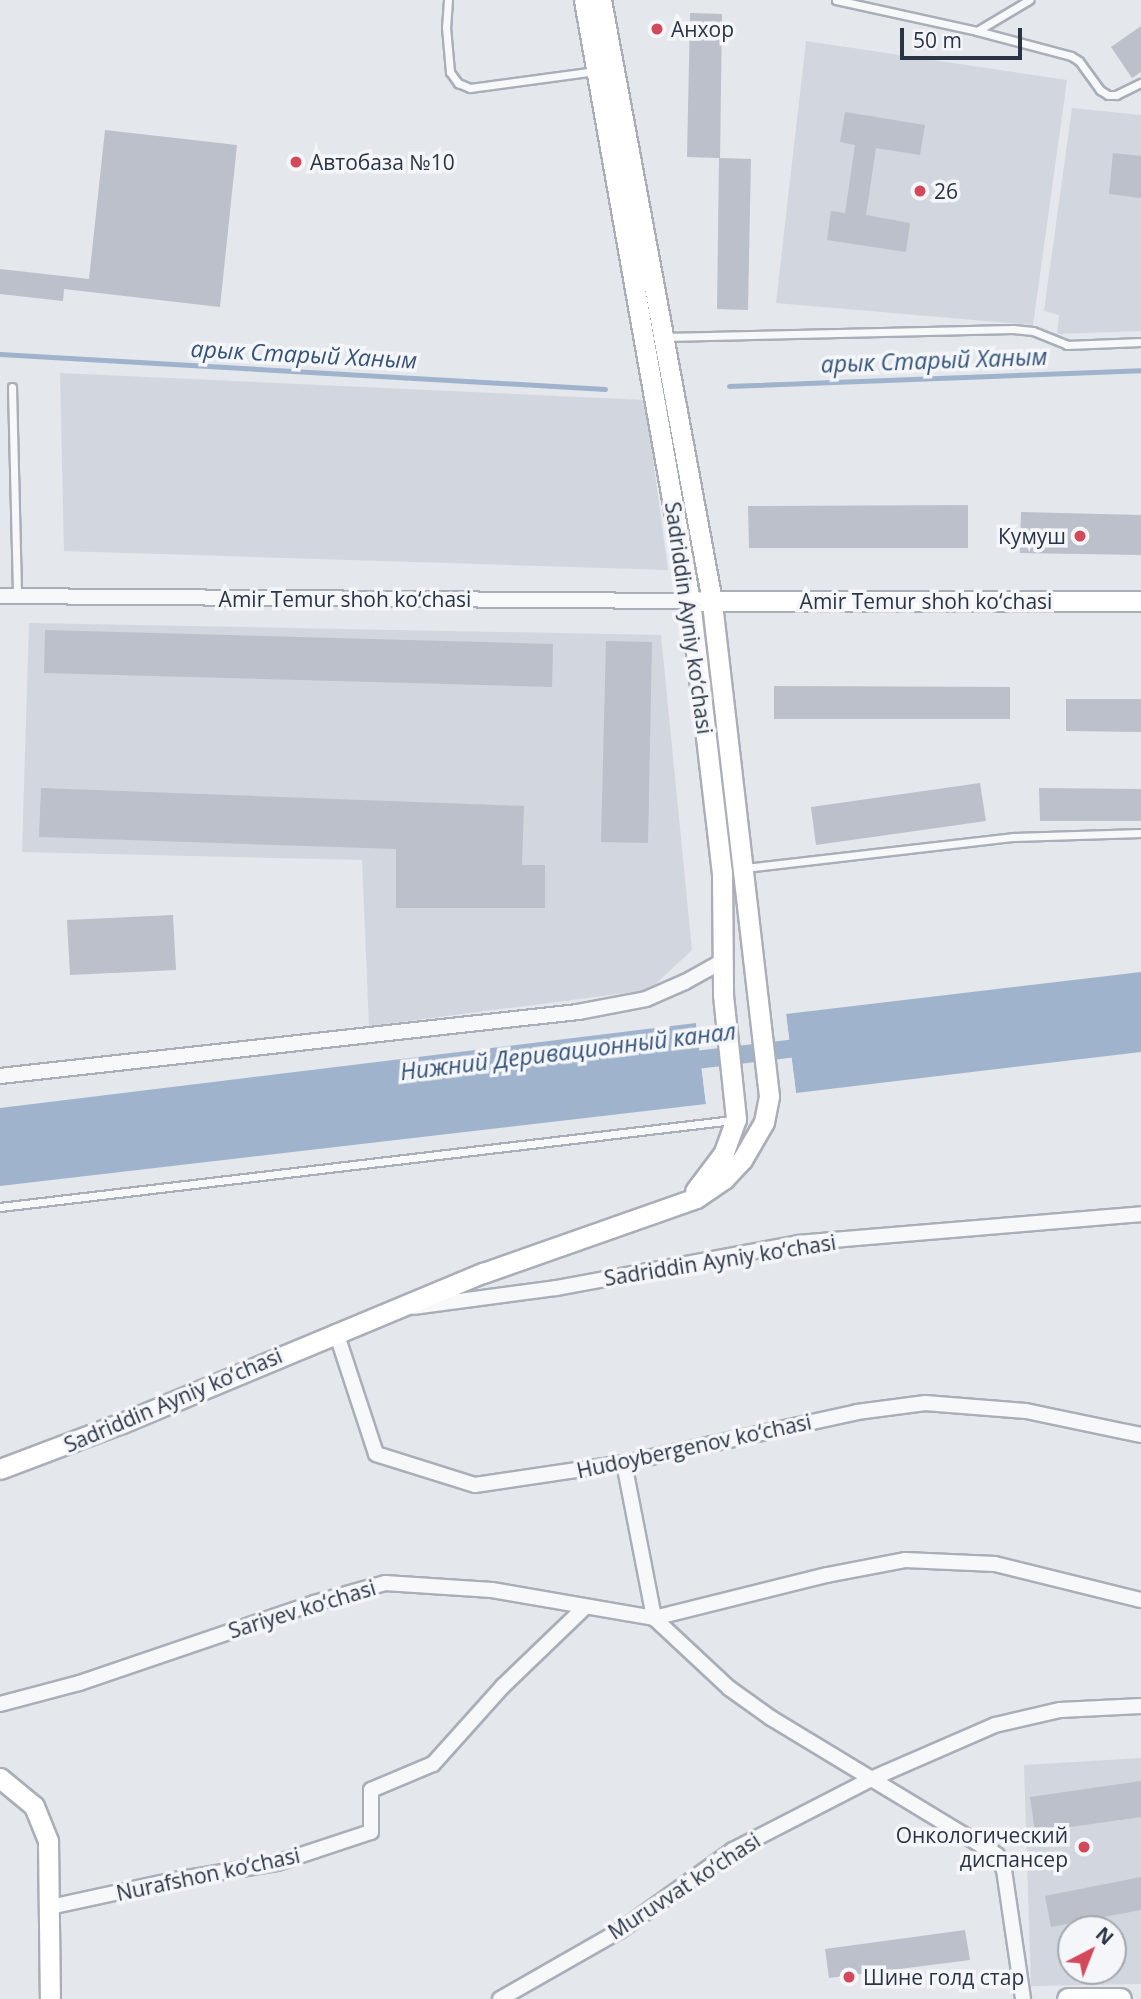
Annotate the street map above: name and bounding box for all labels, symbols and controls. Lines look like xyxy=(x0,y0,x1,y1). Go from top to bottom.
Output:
scale bar xyxy=(903,14,1026,58)
place label: Анхор xyxy=(671,16,734,42)
marker: Анхор xyxy=(649,21,665,37)
text: 50 m xyxy=(913,26,962,54)
place label: Автобаза №10 xyxy=(310,149,455,175)
marker: Автобаза №10 xyxy=(288,154,304,170)
place label: 26 xyxy=(934,178,958,204)
marker: 26 xyxy=(912,183,928,199)
water label: арык Старый Ханым xyxy=(190,334,418,374)
water label: арык Старый Ханым xyxy=(820,342,1048,378)
street label: Sadriddin Ayniy ko‘chasi xyxy=(660,500,718,736)
place label: Кумуш xyxy=(998,523,1066,549)
marker: Кумуш xyxy=(1072,528,1088,544)
street label: Amir Temur shoh ko‘chasi xyxy=(219,586,471,612)
street label: Amir Temur shoh ko‘chasi xyxy=(800,588,1052,614)
water label: Нижний Деривационный канал xyxy=(398,1017,738,1085)
street label: Sadriddin Ayniy ko‘chasi xyxy=(602,1229,838,1291)
street label: Sadriddin Ayniy ko‘chasi xyxy=(60,1343,286,1457)
street label: Hudoybergenov ko‘chasi xyxy=(574,1409,814,1483)
street label: Sariyev ko‘chasi xyxy=(225,1575,379,1643)
place label: Онкологический диспансер xyxy=(896,1822,1068,1872)
street label: Muruvvat ko‘chasi xyxy=(603,1828,765,1944)
marker: Онкологический диспансер xyxy=(1074,1837,1094,1857)
street label: Nurafshon ko‘chasi xyxy=(114,1842,302,1906)
north arrow xyxy=(1057,1915,1127,1985)
text: N xyxy=(1090,1921,1119,1951)
place label: Шине голд стар xyxy=(863,1964,1024,1990)
marker: Шине голд стар xyxy=(841,1969,857,1985)

